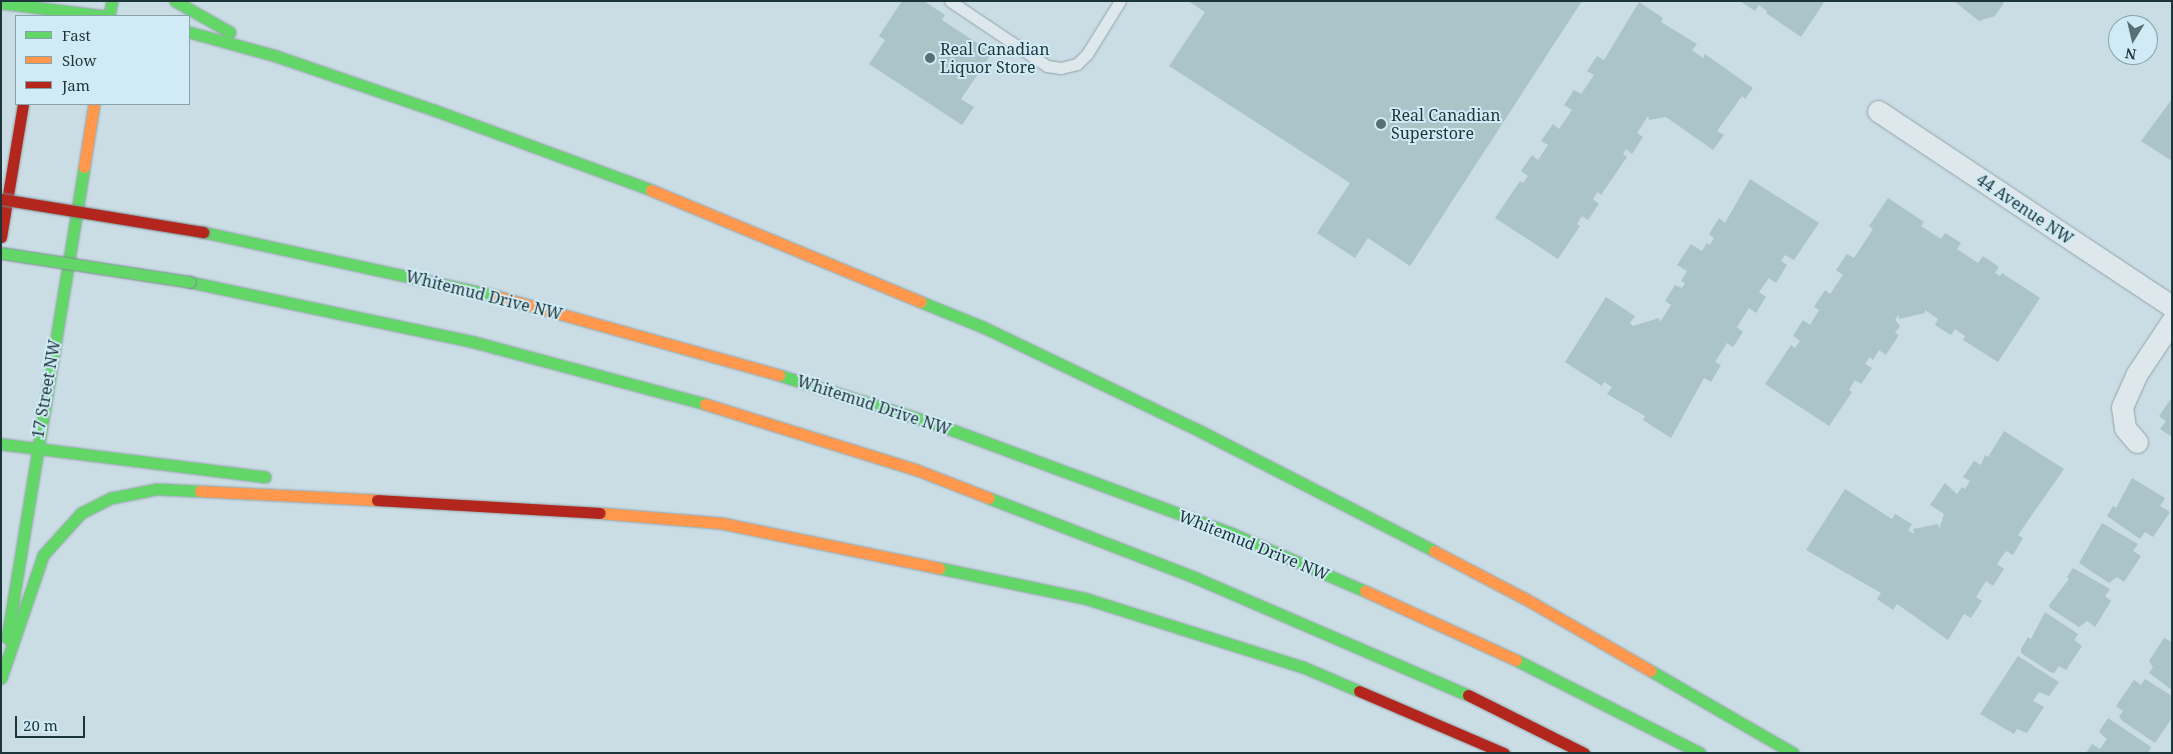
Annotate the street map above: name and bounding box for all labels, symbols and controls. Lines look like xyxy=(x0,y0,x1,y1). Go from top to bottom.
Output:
legend xyxy=(15,15,190,105)
north arrow xyxy=(2108,15,2158,65)
text: Fast xyxy=(62,25,91,45)
place label: Real Canadian Liquor Store xyxy=(940,39,1050,77)
text: N xyxy=(2124,44,2138,65)
text: Slow xyxy=(62,50,96,70)
marker: Real Canadian Liquor Store xyxy=(924,52,936,64)
text: Jam xyxy=(62,75,90,95)
place label: Real Canadian Superstore xyxy=(1391,105,1501,143)
marker: Real Canadian Superstore xyxy=(1375,118,1387,130)
street label: 44 Avenue NW xyxy=(1973,170,2077,248)
street label: Whitemud Drive NW xyxy=(404,266,564,324)
street label: 17 Street NW xyxy=(28,338,64,440)
street label: Whitemud Drive NW xyxy=(795,371,953,439)
street label: Whitemud Drive NW xyxy=(1176,506,1332,584)
scale bar xyxy=(18,706,88,738)
text: 20 m xyxy=(23,715,58,735)

